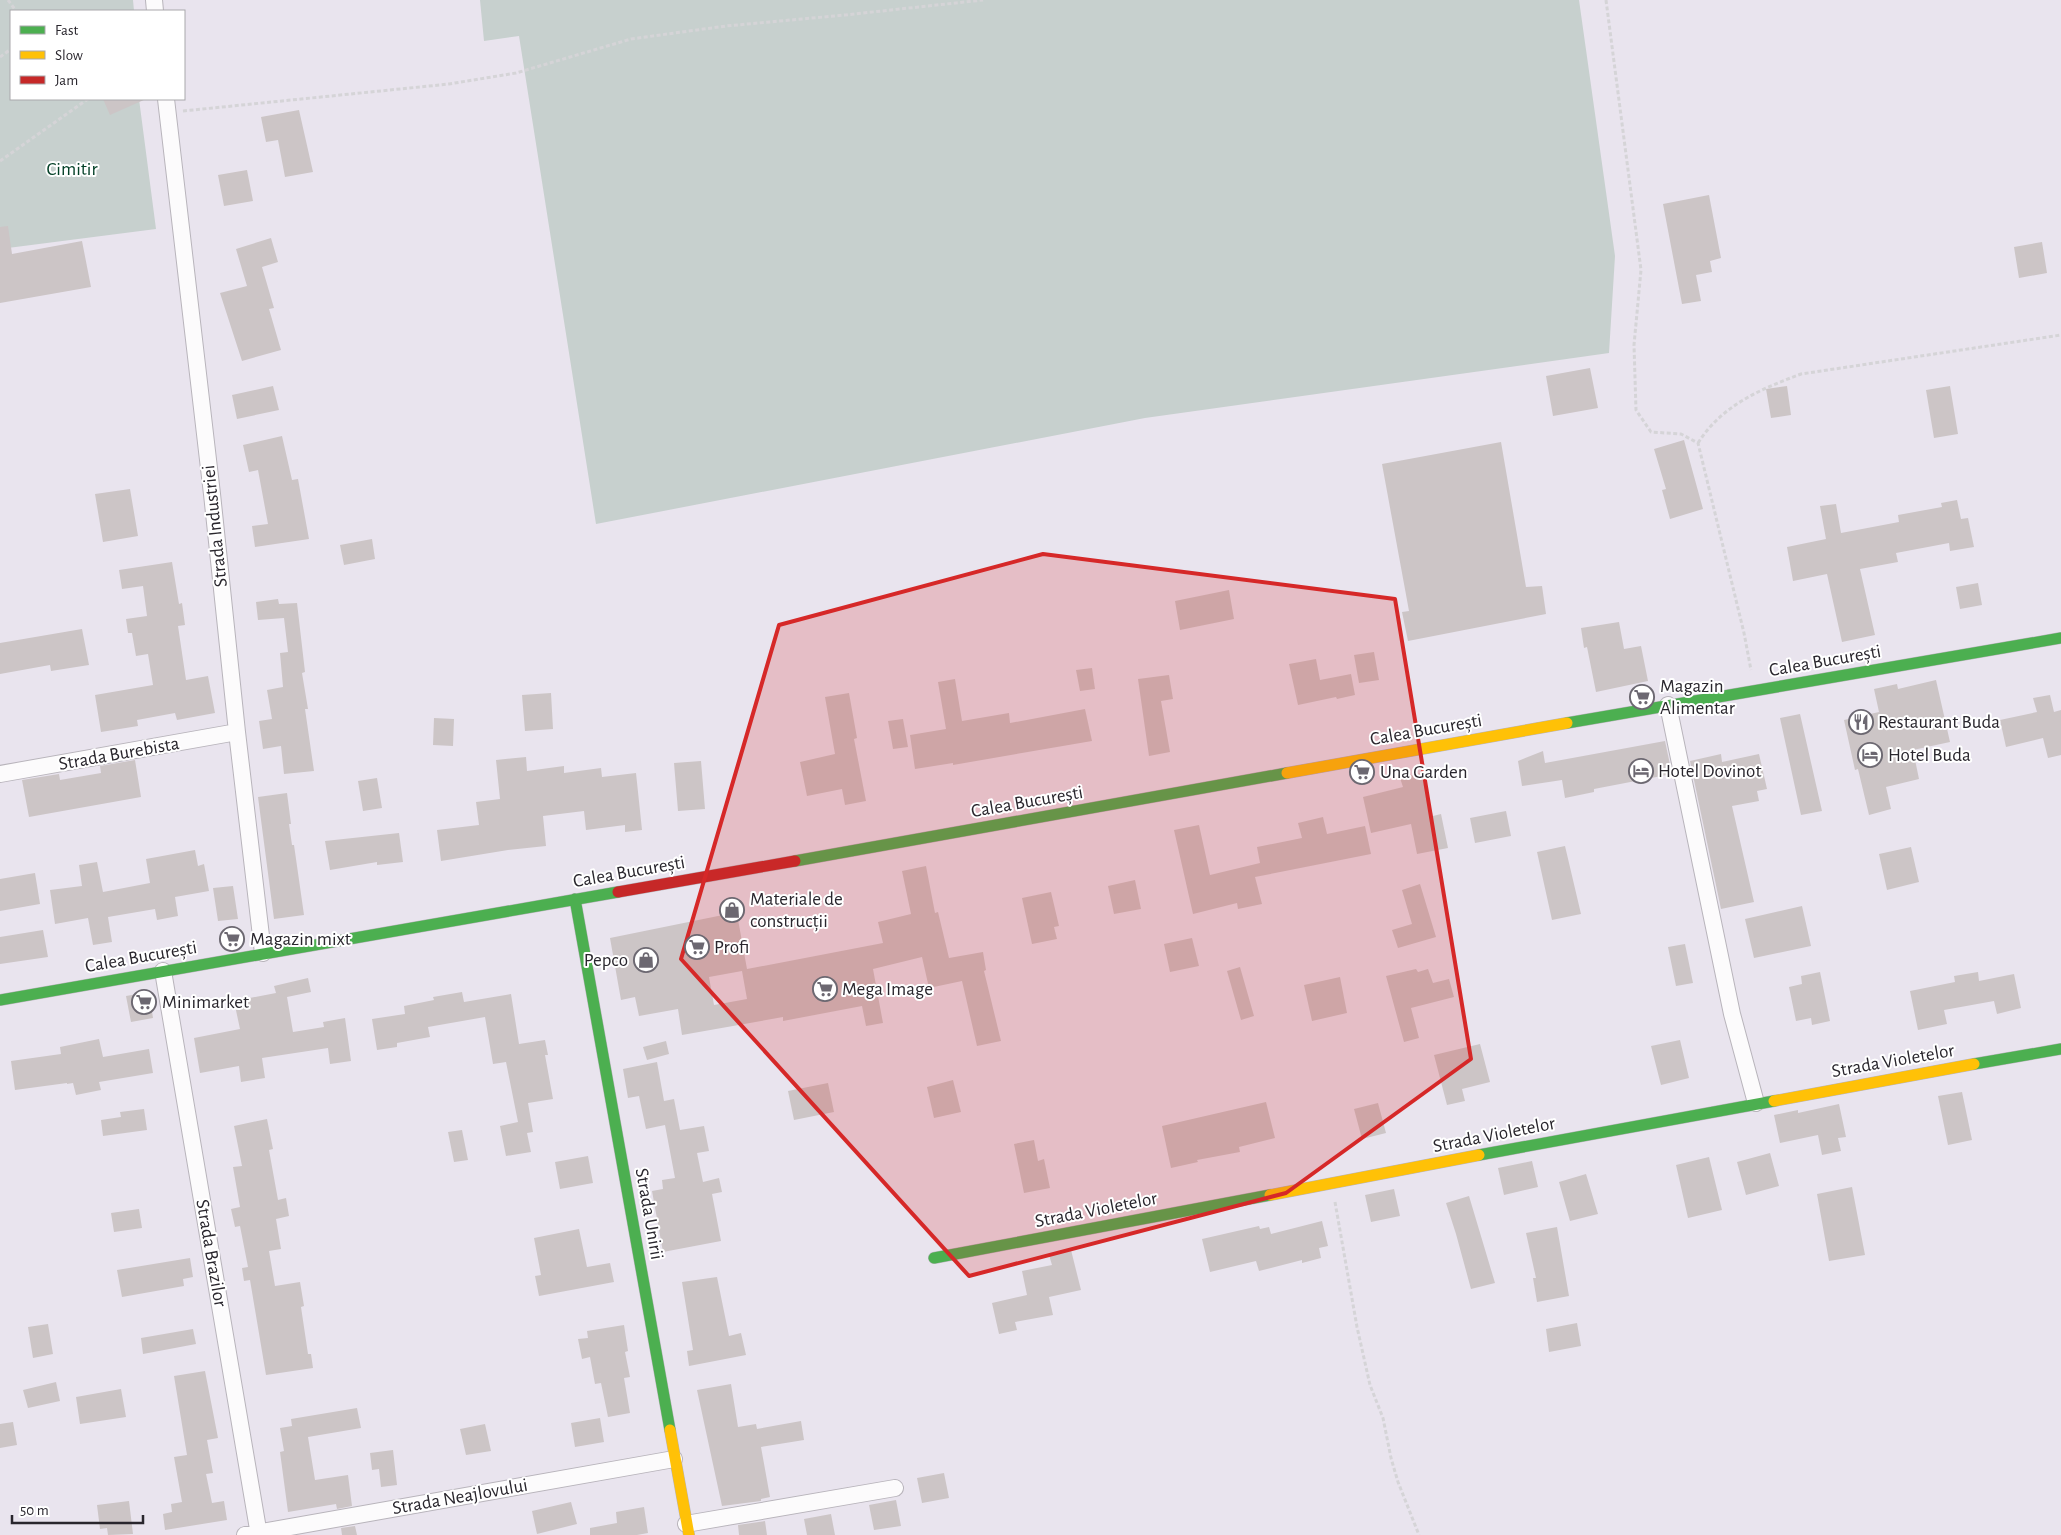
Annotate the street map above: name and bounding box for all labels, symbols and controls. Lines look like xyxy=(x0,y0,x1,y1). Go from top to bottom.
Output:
legend xyxy=(10,10,185,100)
text: Fast xyxy=(55,23,79,38)
text: Slow xyxy=(55,48,83,63)
text: Jam xyxy=(55,73,78,88)
park label: Cimitir xyxy=(46,160,98,179)
street label: Strada Industriei xyxy=(199,464,231,588)
street label: Calea București xyxy=(1768,642,1883,681)
place label: Magazin Alimentar xyxy=(1660,677,1735,718)
supermarket icon: Magazin Alimentar xyxy=(1629,684,1655,710)
restaurant icon: Restaurant Buda xyxy=(1848,709,1874,735)
street label: Calea București xyxy=(1369,711,1484,750)
place label: Restaurant Buda xyxy=(1878,713,2000,732)
street label: Strada Burebista xyxy=(57,734,181,774)
hotel icon: Hotel Buda xyxy=(1857,742,1883,768)
place label: Hotel Buda xyxy=(1888,746,1971,765)
hotel icon: Hotel Dovinot xyxy=(1628,758,1654,784)
supermarket icon: Una Garden xyxy=(1349,759,1375,785)
place label: Hotel Dovinot xyxy=(1658,762,1762,781)
place label: Una Garden xyxy=(1380,763,1468,782)
street label: Calea București xyxy=(970,783,1085,822)
street label: Calea București xyxy=(572,853,687,892)
place label: Materiale de construcții xyxy=(750,890,843,932)
shop icon: Materiale de construcții xyxy=(719,897,745,923)
supermarket icon: Magazin mixt xyxy=(219,926,245,952)
place label: Magazin mixt xyxy=(250,930,351,949)
supermarket icon: Profi xyxy=(684,934,710,960)
street label: Calea București xyxy=(84,938,199,977)
place label: Profi xyxy=(714,938,749,957)
shop icon: Pepco xyxy=(633,947,659,973)
place label: Pepco xyxy=(584,951,628,970)
supermarket icon: Mega Image xyxy=(812,976,838,1002)
place label: Mega Image xyxy=(842,980,933,999)
supermarket icon: Minimarket xyxy=(131,989,157,1015)
place label: Minimarket xyxy=(162,993,249,1012)
street label: Strada Violetelor xyxy=(1830,1041,1956,1081)
street label: Strada Violetelor xyxy=(1431,1114,1557,1156)
street label: Strada Unirii xyxy=(632,1167,666,1261)
street label: Strada Violetelor xyxy=(1033,1189,1159,1231)
street label: Strada Brazilor xyxy=(192,1198,230,1308)
street label: Strada Neajlovului xyxy=(391,1476,529,1518)
scale bar xyxy=(12,1492,144,1524)
text: 50 m xyxy=(20,1503,49,1518)

